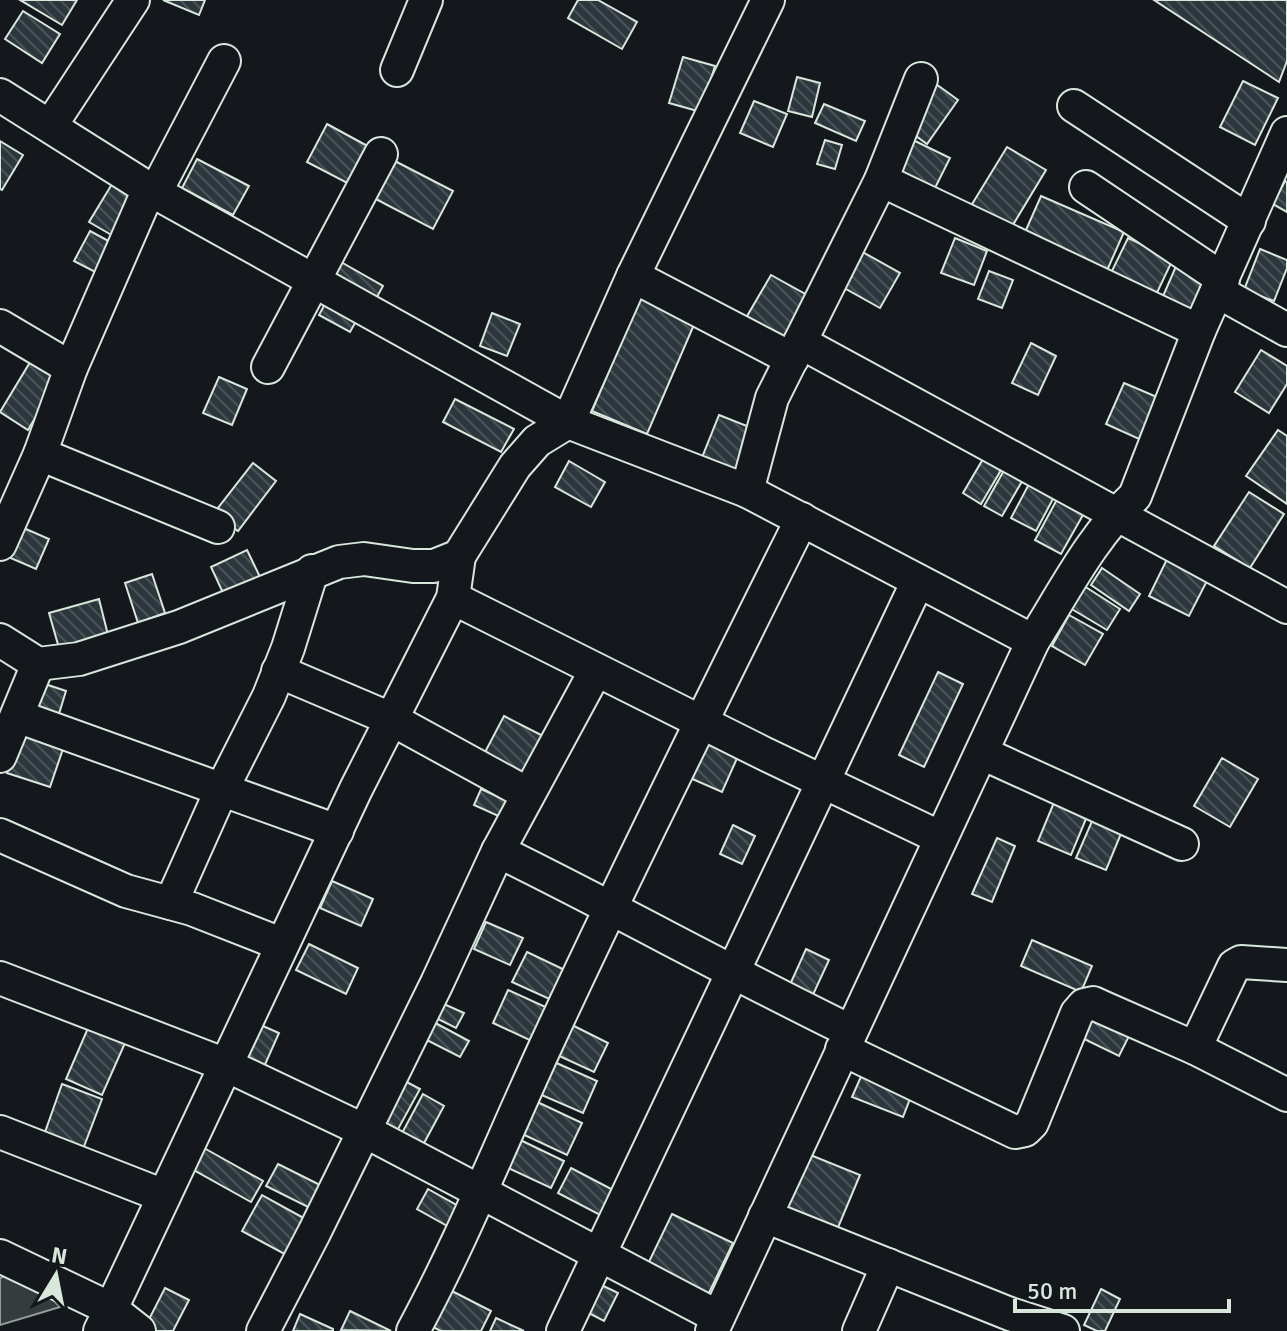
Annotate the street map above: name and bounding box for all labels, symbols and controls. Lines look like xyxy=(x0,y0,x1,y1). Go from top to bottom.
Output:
north arrow xyxy=(16,1235,96,1315)
text: N xyxy=(50,1241,69,1270)
scale bar xyxy=(1015,1263,1229,1313)
text: 50 m xyxy=(1027,1276,1077,1306)

